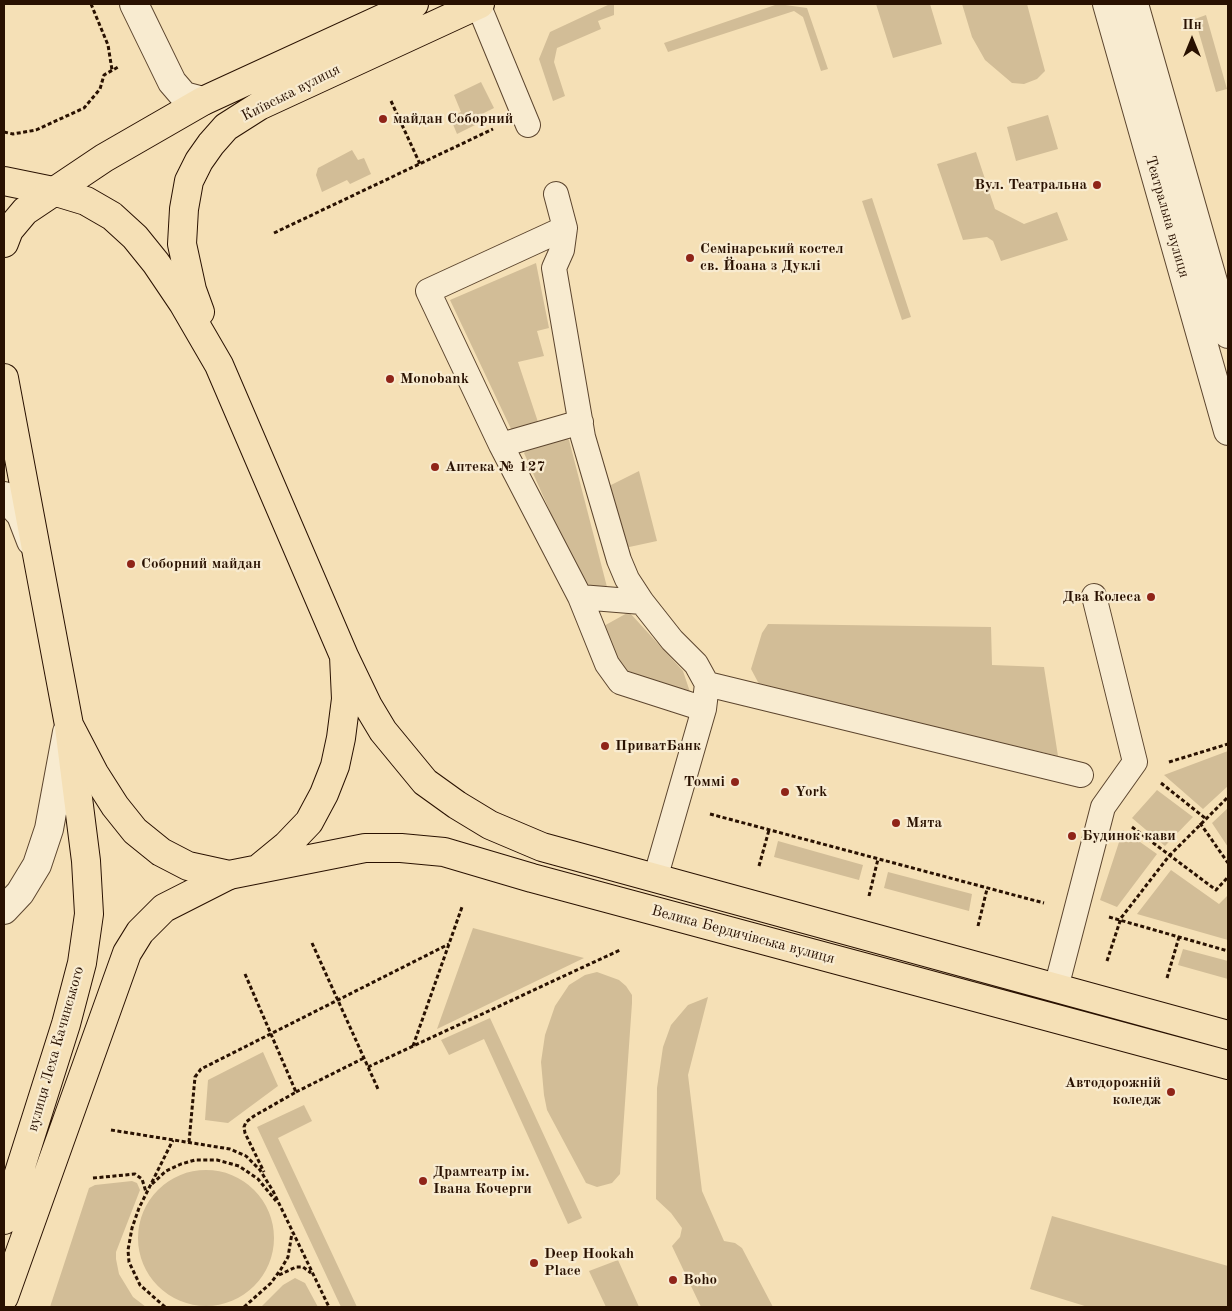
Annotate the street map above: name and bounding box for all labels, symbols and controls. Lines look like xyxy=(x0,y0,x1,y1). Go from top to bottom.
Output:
north arrow xyxy=(1167,15,1217,65)
text: Пн xyxy=(1182,18,1202,32)
street label: Київська вулиця xyxy=(239,60,343,126)
place label: майдан Соборний xyxy=(393,110,513,128)
marker: майдан Соборний xyxy=(377,113,389,125)
street label: Театральна вулиця xyxy=(1141,154,1193,280)
place label: Вул. Театральна xyxy=(974,176,1087,194)
marker: Вул. Театральна xyxy=(1091,179,1103,191)
place label: Семінарський костел св. Йоана з Дуклі xyxy=(700,240,844,275)
marker: Семінарський костел св. Йоана з Дуклі xyxy=(684,252,696,264)
place label: Monobank xyxy=(400,370,469,388)
marker: Monobank xyxy=(384,373,396,385)
place label: Аптека № 127 xyxy=(445,458,545,476)
marker: Аптека № 127 xyxy=(429,461,441,473)
place label: Соборний майдан xyxy=(141,555,261,573)
marker: Соборний майдан xyxy=(125,558,137,570)
place label: Два Колеса xyxy=(1063,588,1141,606)
marker: Два Колеса xyxy=(1145,591,1157,603)
place label: ПриватБанк xyxy=(615,737,701,755)
marker: ПриватБанк xyxy=(599,740,611,752)
place label: Томмі xyxy=(684,773,725,791)
marker: Томмі xyxy=(729,776,741,788)
place label: York xyxy=(795,783,827,801)
marker: York xyxy=(779,786,791,798)
place label: Мята xyxy=(906,814,942,832)
marker: Мята xyxy=(890,817,902,829)
place label: Будинок кави xyxy=(1082,827,1176,845)
marker: Будинок кави xyxy=(1066,830,1078,842)
street label: Велика Бердичівська вулиця xyxy=(649,902,837,968)
street label: вулиця Леха Качинського xyxy=(24,964,88,1134)
place label: Автодорожній коледж xyxy=(1065,1074,1161,1109)
marker: Автодорожній коледж xyxy=(1165,1086,1177,1098)
place label: Драмтеатр ім. Івана Кочерги xyxy=(433,1163,532,1198)
marker: Драмтеатр ім. Івана Кочерги xyxy=(417,1175,429,1187)
place label: Deep Hookah Place xyxy=(544,1245,634,1280)
marker: Deep Hookah Place xyxy=(528,1257,540,1269)
place label: Boho xyxy=(683,1271,717,1289)
marker: Boho xyxy=(667,1274,679,1286)

